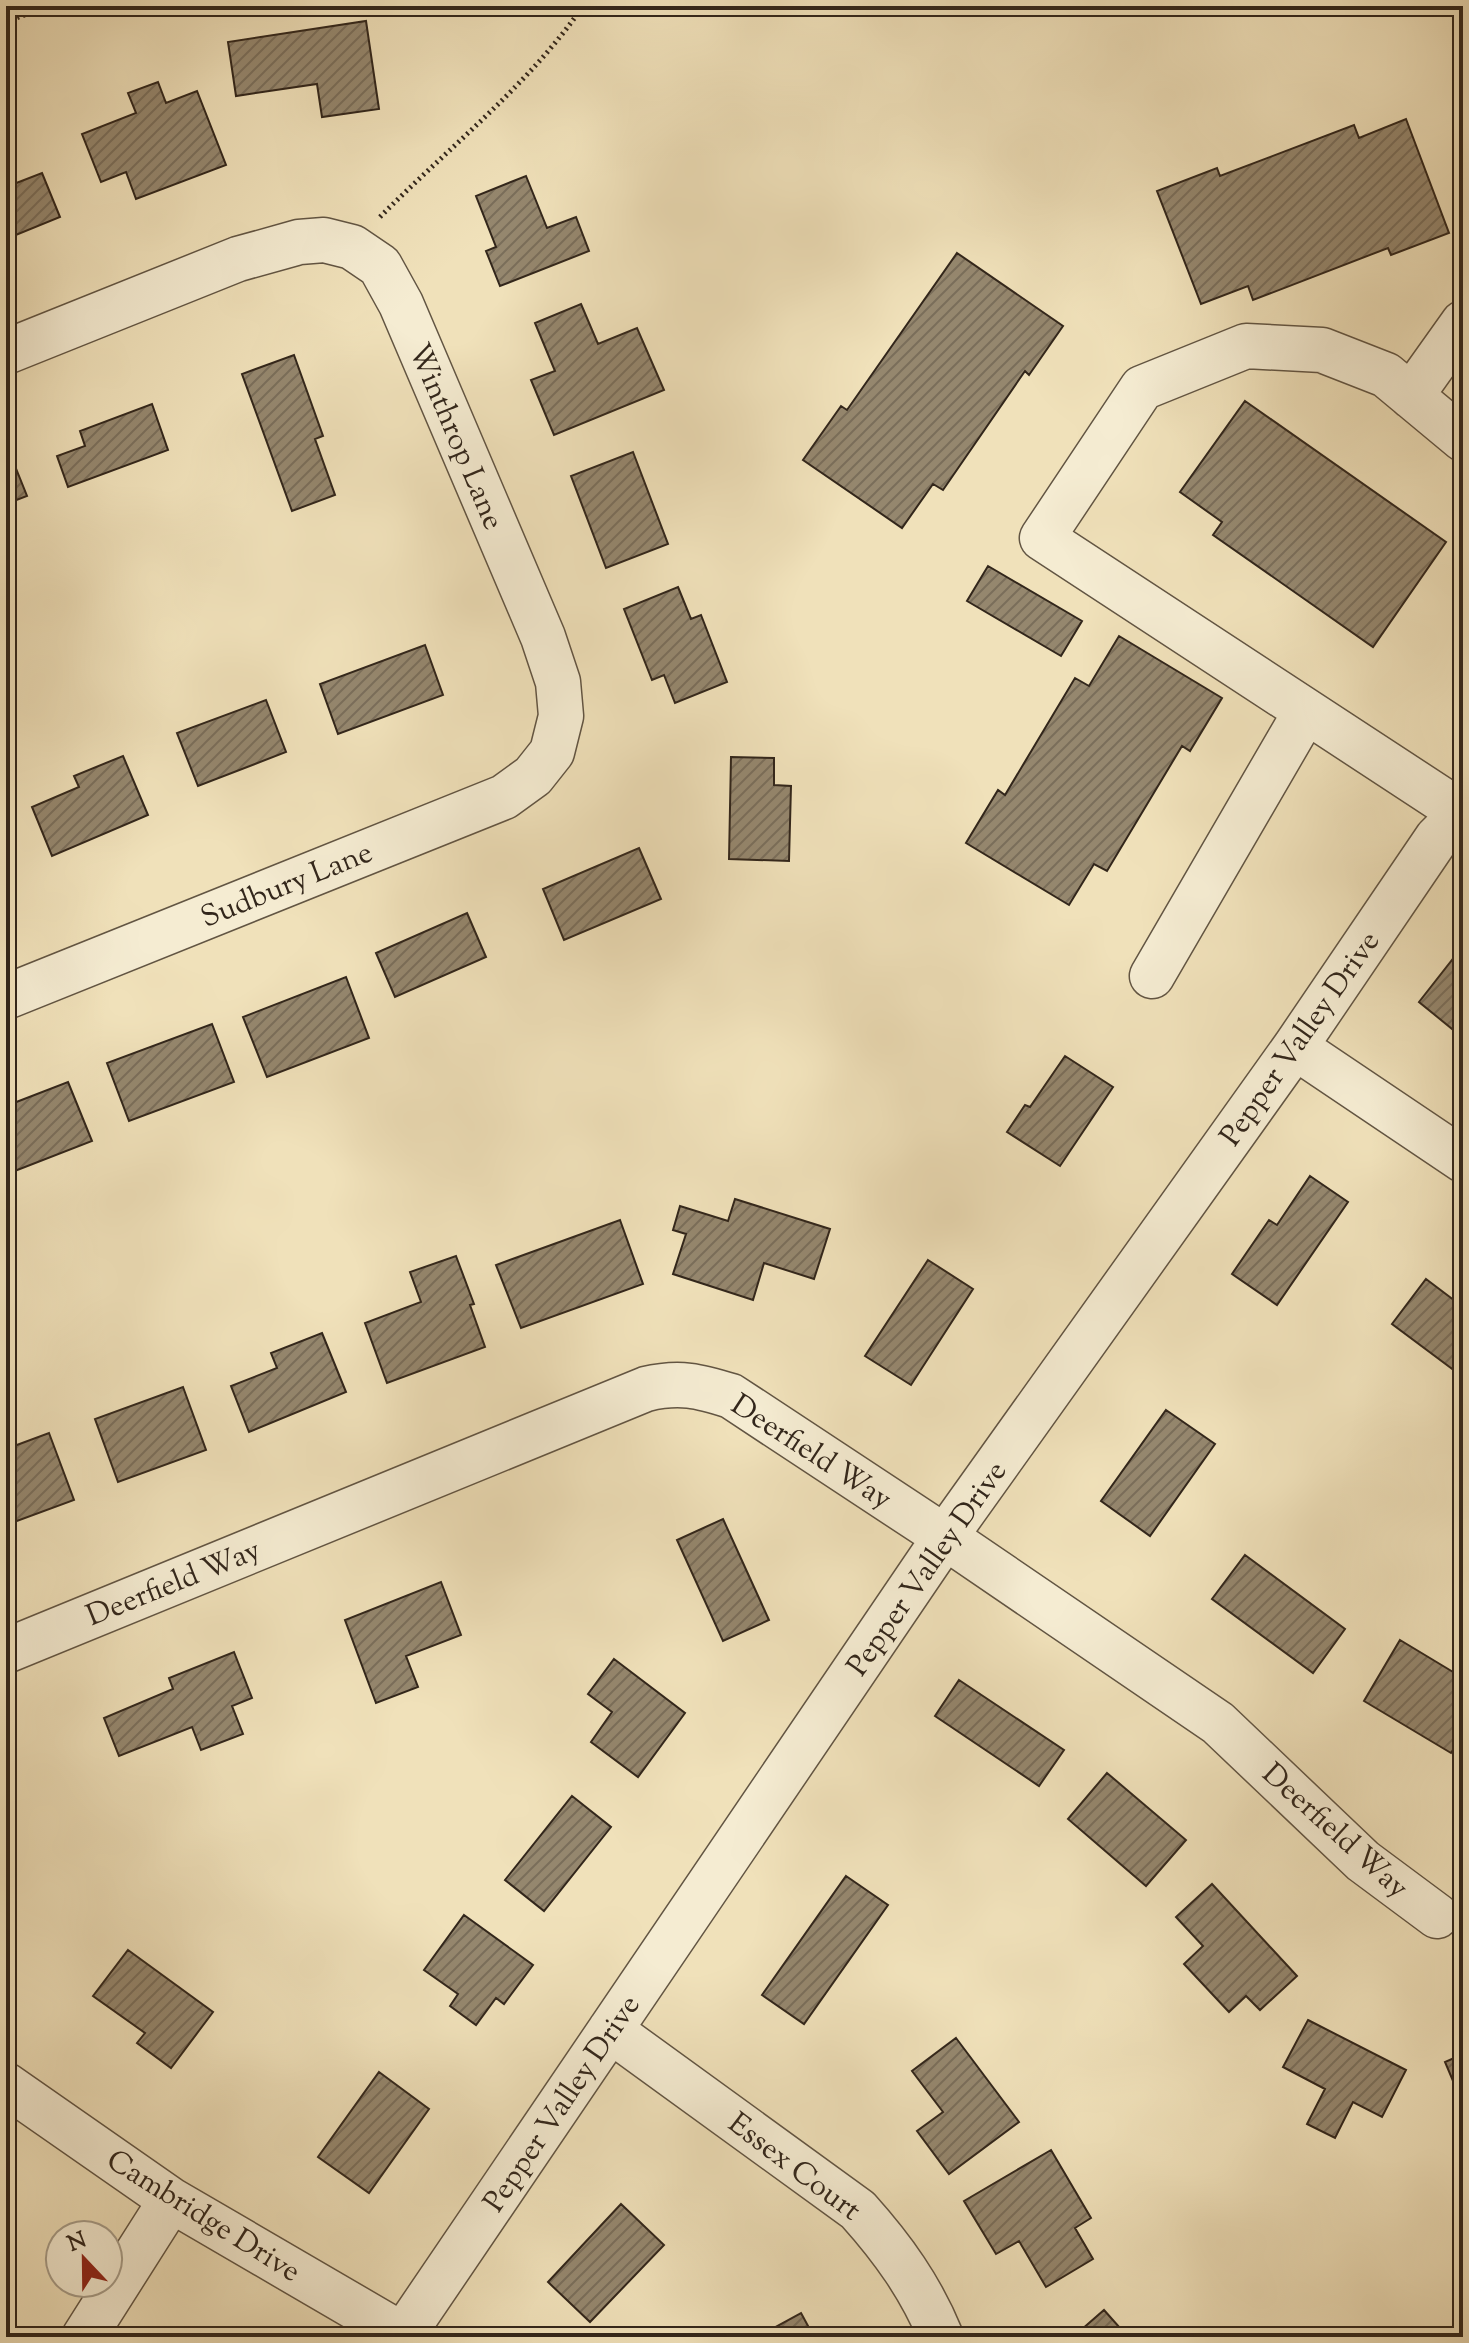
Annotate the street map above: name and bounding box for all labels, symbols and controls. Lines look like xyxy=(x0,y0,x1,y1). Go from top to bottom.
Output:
street label: Winthrop Lane xyxy=(396,337,513,537)
street label: Sudbury Lane xyxy=(195,832,379,940)
street label: Pepper Valley Drive xyxy=(1211,923,1391,1156)
street label: Deerfield Way xyxy=(722,1385,900,1521)
street label: Pepper Valley Drive xyxy=(838,1453,1018,1686)
street label: Deerfield Way xyxy=(80,1530,268,1639)
street label: Deerfield Way xyxy=(1251,1754,1417,1910)
street label: Pepper Valley Drive xyxy=(474,1987,652,2222)
street label: Essex Court xyxy=(718,2104,869,2232)
street label: Cambridge Drive xyxy=(97,2140,308,2294)
north arrow xyxy=(44,2219,124,2299)
text: N xyxy=(63,2225,92,2261)

